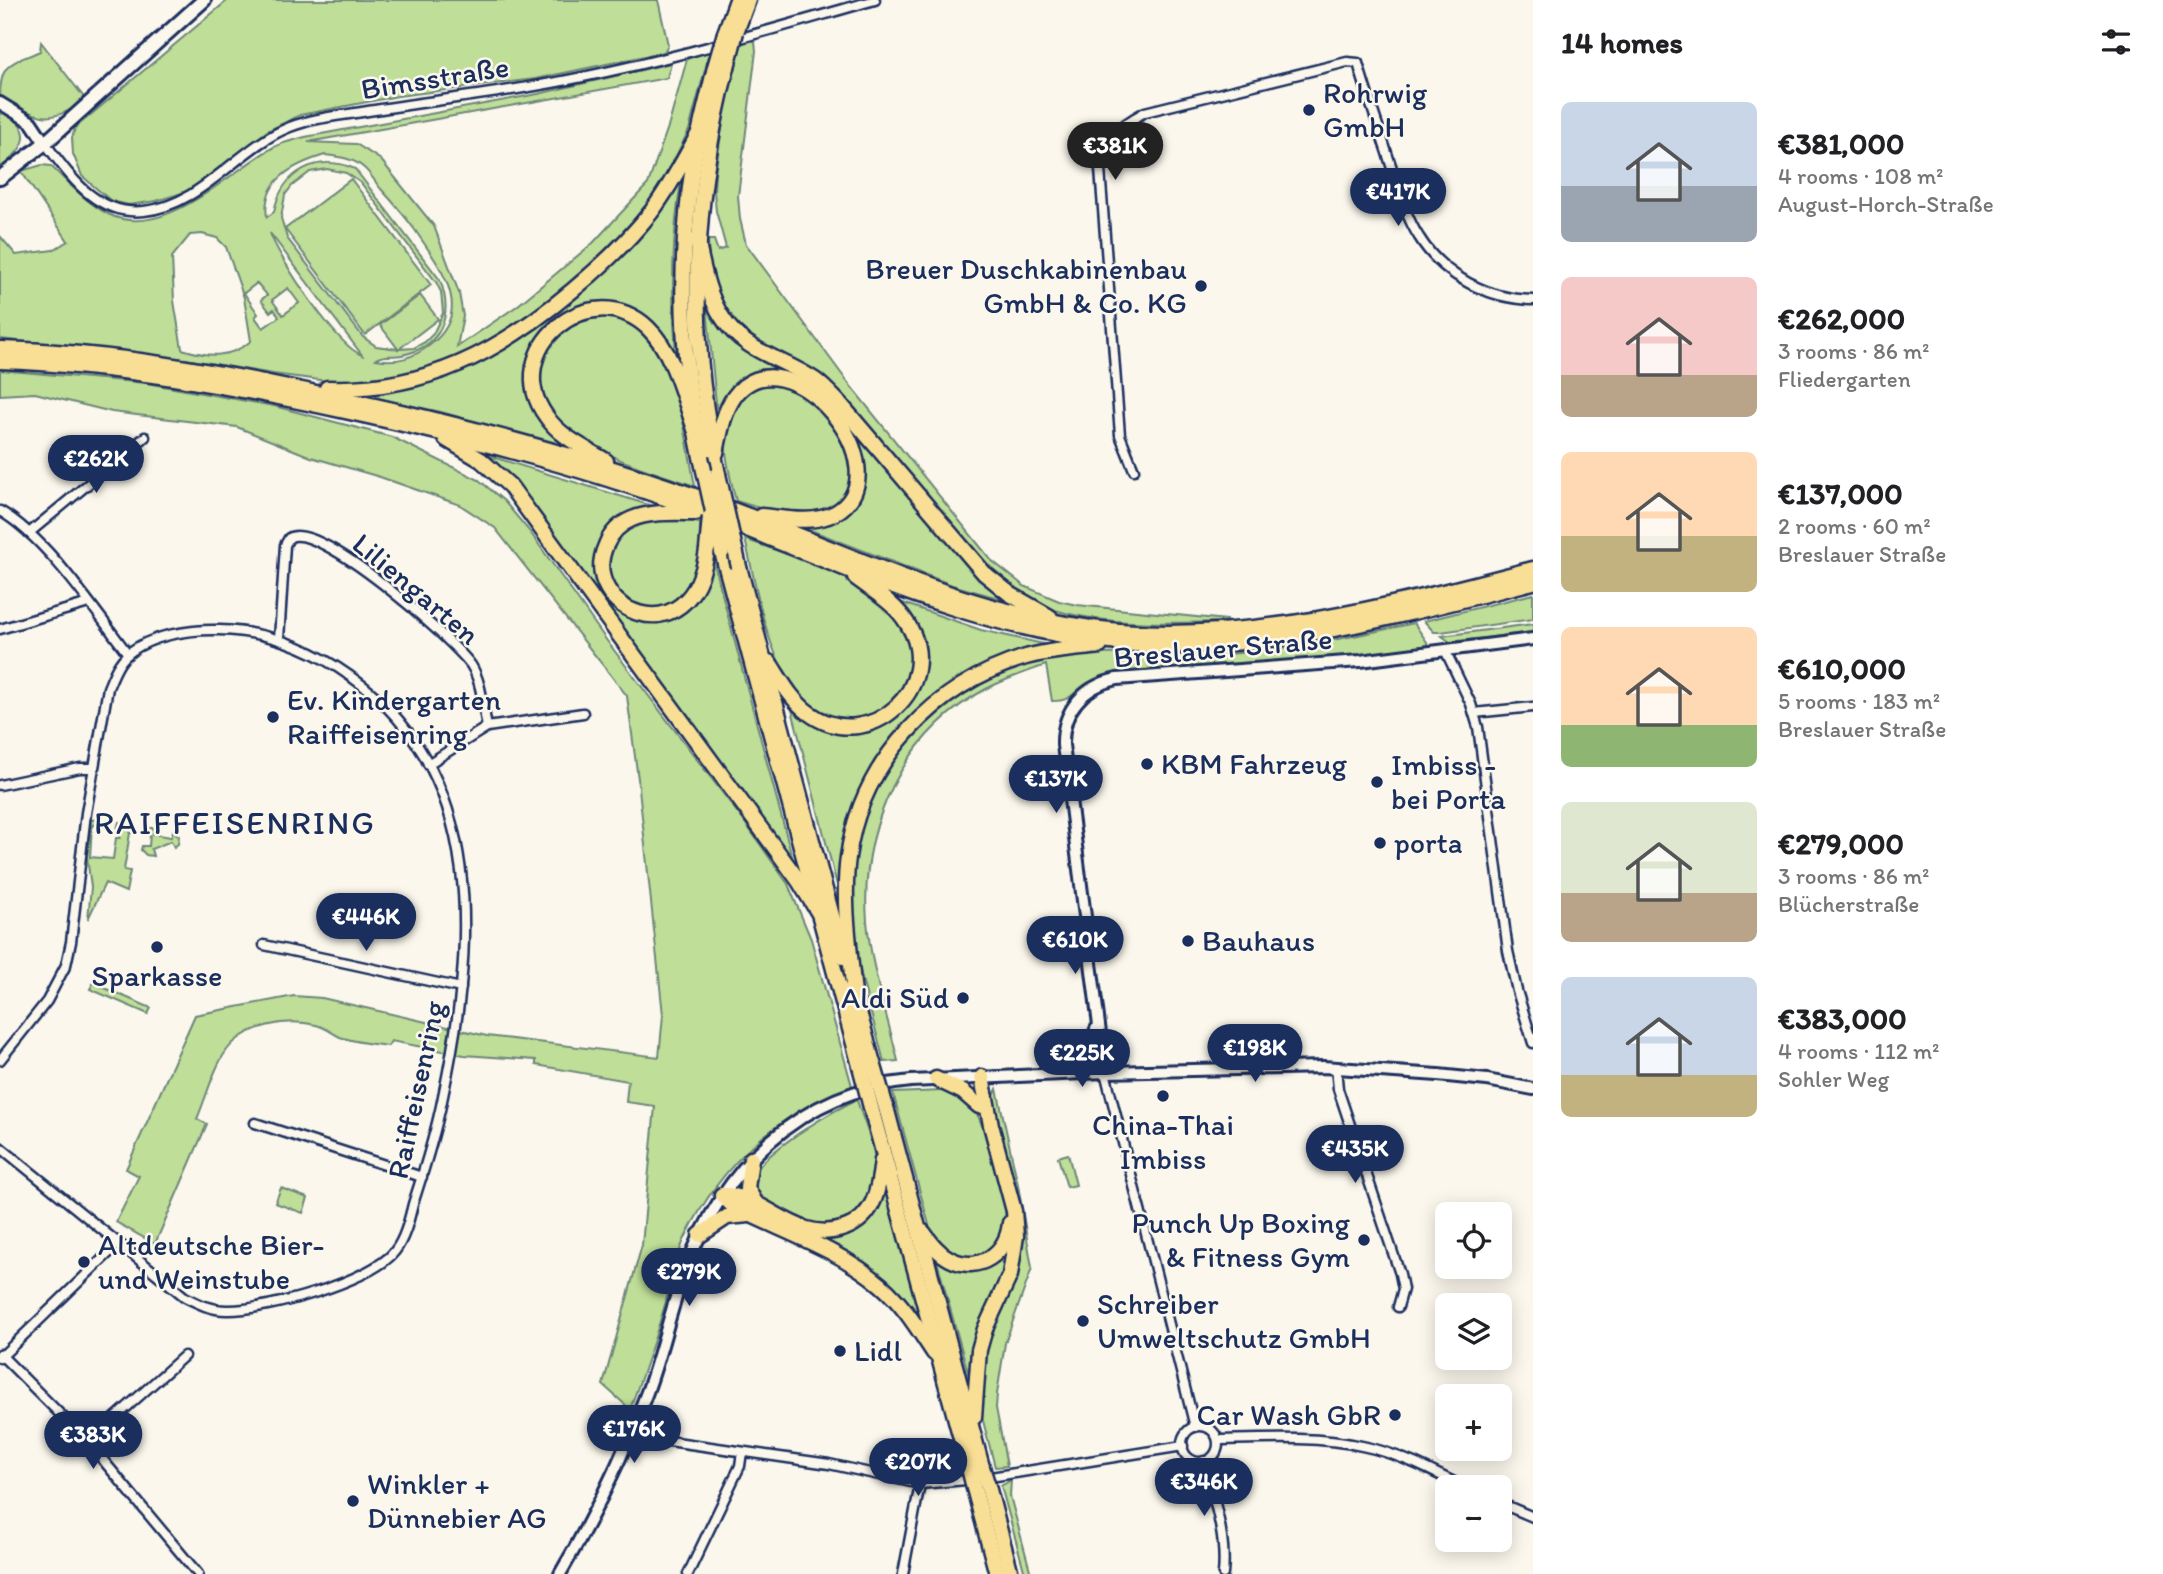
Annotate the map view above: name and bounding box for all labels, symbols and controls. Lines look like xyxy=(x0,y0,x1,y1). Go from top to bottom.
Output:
icon: filters xyxy=(2097,23,2135,61)
text: 14 homes xyxy=(1561,24,1683,61)
street label: Bimsstraße xyxy=(358,48,512,107)
place label: Rohrwig GmbH xyxy=(1323,74,1428,145)
marker: Rohrwig GmbH xyxy=(1301,102,1317,118)
pin: €381K xyxy=(1066,122,1164,182)
text: €381,000 xyxy=(1778,125,1904,162)
icon: home xyxy=(1617,130,1701,214)
text: €381K xyxy=(1083,131,1147,159)
text: 4 rooms · 108 m² xyxy=(1778,162,1943,190)
pin: €417K xyxy=(1349,168,1447,228)
text: €417K xyxy=(1366,177,1430,205)
text: August-Horch-Straße xyxy=(1778,190,1994,218)
place label: Breuer Duschkabinenbau GmbH & Co. KG xyxy=(865,250,1187,321)
marker: Breuer Duschkabinenbau GmbH & Co. KG xyxy=(1193,278,1209,294)
text: €262,000 xyxy=(1778,300,1905,337)
icon: home xyxy=(1617,305,1701,389)
text: 3 rooms · 86 m² xyxy=(1778,337,1930,365)
text: Fliedergarten xyxy=(1778,365,1911,393)
pin: €262K xyxy=(47,435,145,495)
text: €262K xyxy=(64,444,128,472)
text: €137,000 xyxy=(1778,475,1903,512)
icon: home xyxy=(1617,480,1701,564)
text: 2 rooms · 60 m² xyxy=(1778,512,1931,540)
street label: Liliengarten xyxy=(345,525,488,653)
text: Breslauer Straße xyxy=(1778,540,1946,568)
street label: Breslauer Straße xyxy=(1112,620,1334,675)
text: €610,000 xyxy=(1778,650,1906,687)
icon: home xyxy=(1617,655,1701,739)
place label: Ev. Kindergarten Raiffeisenring xyxy=(287,681,501,752)
text: 5 rooms · 183 m² xyxy=(1778,687,1940,715)
marker: Ev. Kindergarten Raiffeisenring xyxy=(265,709,281,725)
text: Breslauer Straße xyxy=(1778,715,1946,743)
place label: KBM Fahrzeug xyxy=(1161,745,1348,782)
place label: Imbiss - bei Porta xyxy=(1391,746,1506,817)
pin: €137K xyxy=(1007,756,1105,815)
marker: KBM Fahrzeug xyxy=(1139,756,1155,772)
text: €137K xyxy=(1025,764,1087,792)
marker: Imbiss - bei Porta xyxy=(1369,774,1385,790)
district label: RAIFFEISENRING xyxy=(94,803,376,842)
place label: porta xyxy=(1394,824,1463,861)
text: €279,000 xyxy=(1778,825,1904,862)
icon: home xyxy=(1617,830,1701,914)
marker: porta xyxy=(1372,835,1388,851)
text: 3 rooms · 86 m² xyxy=(1778,862,1930,890)
text: Blücherstraße xyxy=(1778,890,1919,918)
pin: €446K xyxy=(317,894,415,953)
text: €446K xyxy=(332,902,400,930)
pin: €610K xyxy=(1026,916,1124,976)
place label: Bauhaus xyxy=(1202,922,1315,959)
text: €610K xyxy=(1043,925,1107,953)
marker: Bauhaus xyxy=(1180,933,1196,949)
marker: Sparkasse xyxy=(149,939,165,955)
place label: Sparkasse xyxy=(91,957,223,994)
place label: Aldi Süd xyxy=(841,979,949,1016)
marker: Aldi Süd xyxy=(955,990,971,1006)
street label: Raiffeisenring xyxy=(379,997,453,1182)
text: €383,000 xyxy=(1778,1000,1907,1037)
icon: home xyxy=(1617,1005,1701,1089)
pin: €198K xyxy=(1206,1024,1304,1084)
pin: €225K xyxy=(1033,1030,1131,1089)
text: €198K xyxy=(1223,1033,1287,1061)
text: 4 rooms · 112 m² xyxy=(1778,1037,1939,1065)
text: €225K xyxy=(1050,1038,1114,1066)
text: Sohler Weg xyxy=(1778,1065,1889,1093)
marker: China-Thai Imbiss xyxy=(1155,1088,1171,1104)
place label: China-Thai Imbiss xyxy=(1092,1106,1234,1177)
pin: €435K xyxy=(1306,1126,1404,1185)
text: €435K xyxy=(1322,1134,1388,1162)
map controls xyxy=(1435,1202,1512,1552)
button: locate xyxy=(1435,1202,1512,1279)
place label: Punch Up Boxing & Fitness Gym xyxy=(1131,1204,1351,1275)
place label: Altdeutsche Bier- und Weinstube xyxy=(98,1226,325,1297)
marker: Punch Up Boxing & Fitness Gym xyxy=(1356,1232,1372,1248)
pin: €279K xyxy=(640,1248,738,1308)
marker: Altdeutsche Bier- und Weinstube xyxy=(76,1254,92,1270)
text: €279K xyxy=(657,1257,721,1285)
place label: Schreiber Umweltschutz GmbH xyxy=(1097,1285,1371,1356)
button: layers xyxy=(1435,1293,1512,1370)
marker: Schreiber Umweltschutz GmbH xyxy=(1075,1313,1091,1329)
place label: Lidl xyxy=(854,1332,902,1369)
marker: Lidl xyxy=(832,1343,848,1359)
button: + xyxy=(1435,1384,1512,1461)
place label: Car Wash GbR xyxy=(1197,1396,1381,1433)
pin: €176K xyxy=(585,1406,683,1465)
marker: Car Wash GbR xyxy=(1387,1407,1403,1423)
pin: €383K xyxy=(44,1412,142,1471)
text: €176K xyxy=(603,1414,665,1442)
text: €383K xyxy=(60,1420,126,1448)
pin: €207K xyxy=(869,1438,967,1498)
text: €207K xyxy=(885,1447,951,1475)
pin: €346K xyxy=(1155,1458,1253,1518)
place label: Winkler + Dünnebier AG xyxy=(367,1465,547,1536)
text: €346K xyxy=(1171,1467,1237,1495)
button: − xyxy=(1435,1475,1512,1552)
marker: Winkler + Dünnebier AG xyxy=(345,1493,361,1509)

